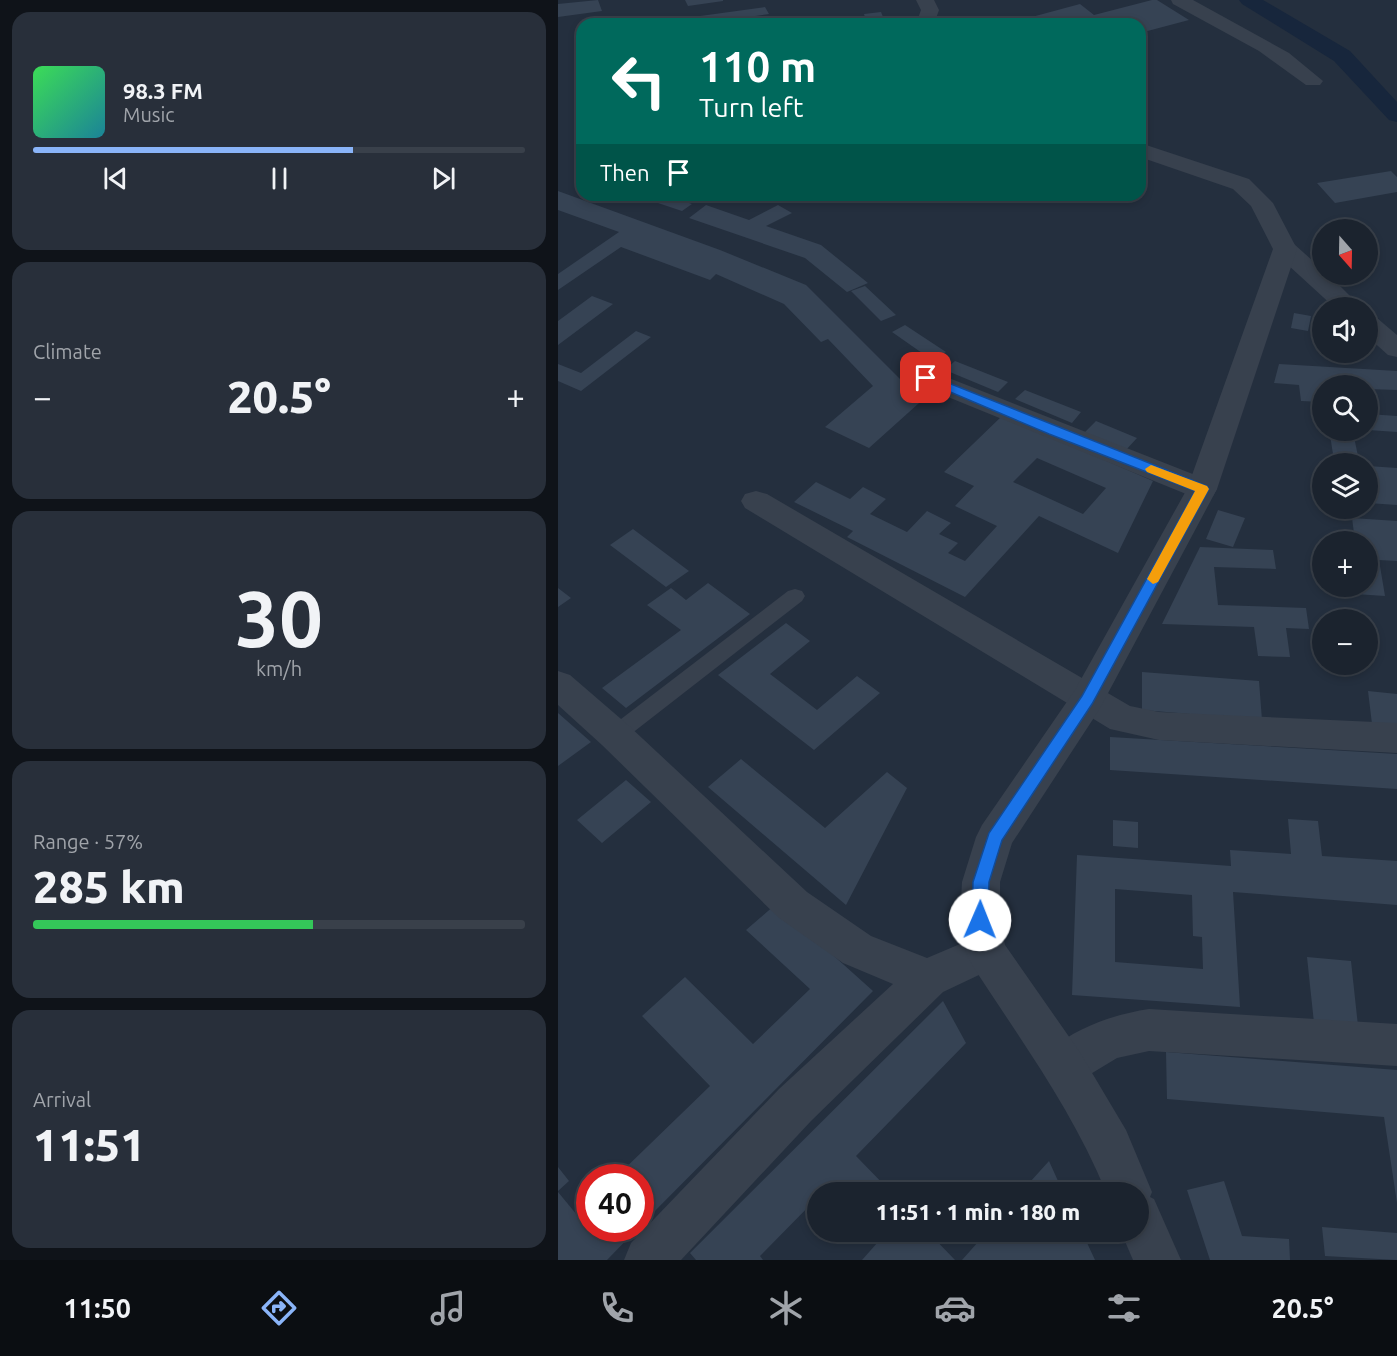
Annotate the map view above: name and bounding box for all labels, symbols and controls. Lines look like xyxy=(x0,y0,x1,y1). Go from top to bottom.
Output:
icon: left xyxy=(600,42,678,120)
text: 110 m xyxy=(699,43,816,90)
text: 98.3 FM xyxy=(123,78,203,103)
text: Turn left xyxy=(699,92,803,122)
text: Music xyxy=(123,103,175,126)
icon: arrive xyxy=(662,156,695,189)
text: Then xyxy=(600,160,650,185)
icon: previous xyxy=(99,162,132,195)
icon: pause xyxy=(263,162,296,195)
icon: next xyxy=(427,162,460,195)
north arrow xyxy=(1312,219,1378,285)
map controls xyxy=(1312,219,1378,675)
button: sound xyxy=(1312,297,1378,363)
text: Climate xyxy=(33,340,102,363)
pin xyxy=(900,352,951,403)
icon: arrive xyxy=(909,361,942,394)
text: 20.5° xyxy=(227,371,331,422)
button: search xyxy=(1312,375,1378,441)
text: − xyxy=(33,378,52,415)
text: + xyxy=(506,378,525,415)
button: layers xyxy=(1312,453,1378,519)
button: + xyxy=(1312,531,1378,597)
text: 30 xyxy=(235,574,323,662)
button: − xyxy=(1312,609,1378,675)
text: km/h xyxy=(256,657,302,680)
text: Range · 57% xyxy=(33,830,143,853)
text: 285 km xyxy=(33,861,185,912)
position arrow xyxy=(948,888,1012,952)
text: Arrival xyxy=(33,1088,91,1111)
text: 11:51 xyxy=(33,1119,146,1170)
speed limit sign: 40 xyxy=(576,1164,654,1242)
text: 11:51 · 1 min · 180 m xyxy=(876,1199,1080,1224)
icon: directions xyxy=(258,1287,300,1329)
icon: music xyxy=(427,1287,469,1329)
icon: phone xyxy=(596,1287,638,1329)
icon: climate xyxy=(765,1287,807,1329)
icon: car xyxy=(934,1287,976,1329)
icon: filters xyxy=(1103,1287,1145,1329)
text: 11:50 xyxy=(63,1293,131,1323)
text: 20.5° xyxy=(1272,1293,1333,1323)

